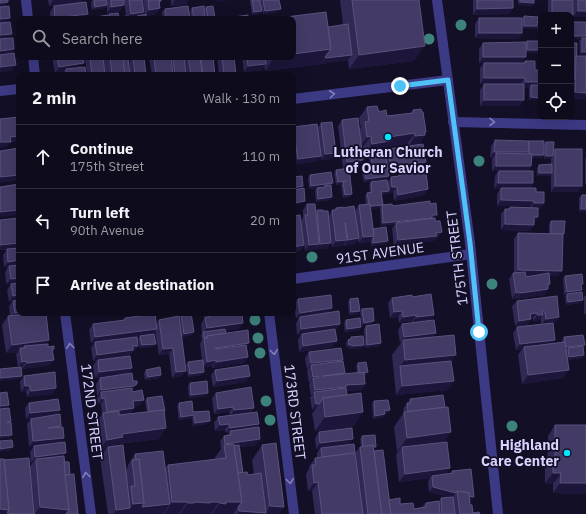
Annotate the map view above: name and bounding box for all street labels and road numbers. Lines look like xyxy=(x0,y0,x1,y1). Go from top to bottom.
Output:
street label: 175TH STREET xyxy=(442,209,472,307)
street label: 91ST AVENUE xyxy=(335,238,425,268)
street label: 172ND STREET xyxy=(77,363,107,461)
street label: 173RD STREET xyxy=(280,363,310,461)

